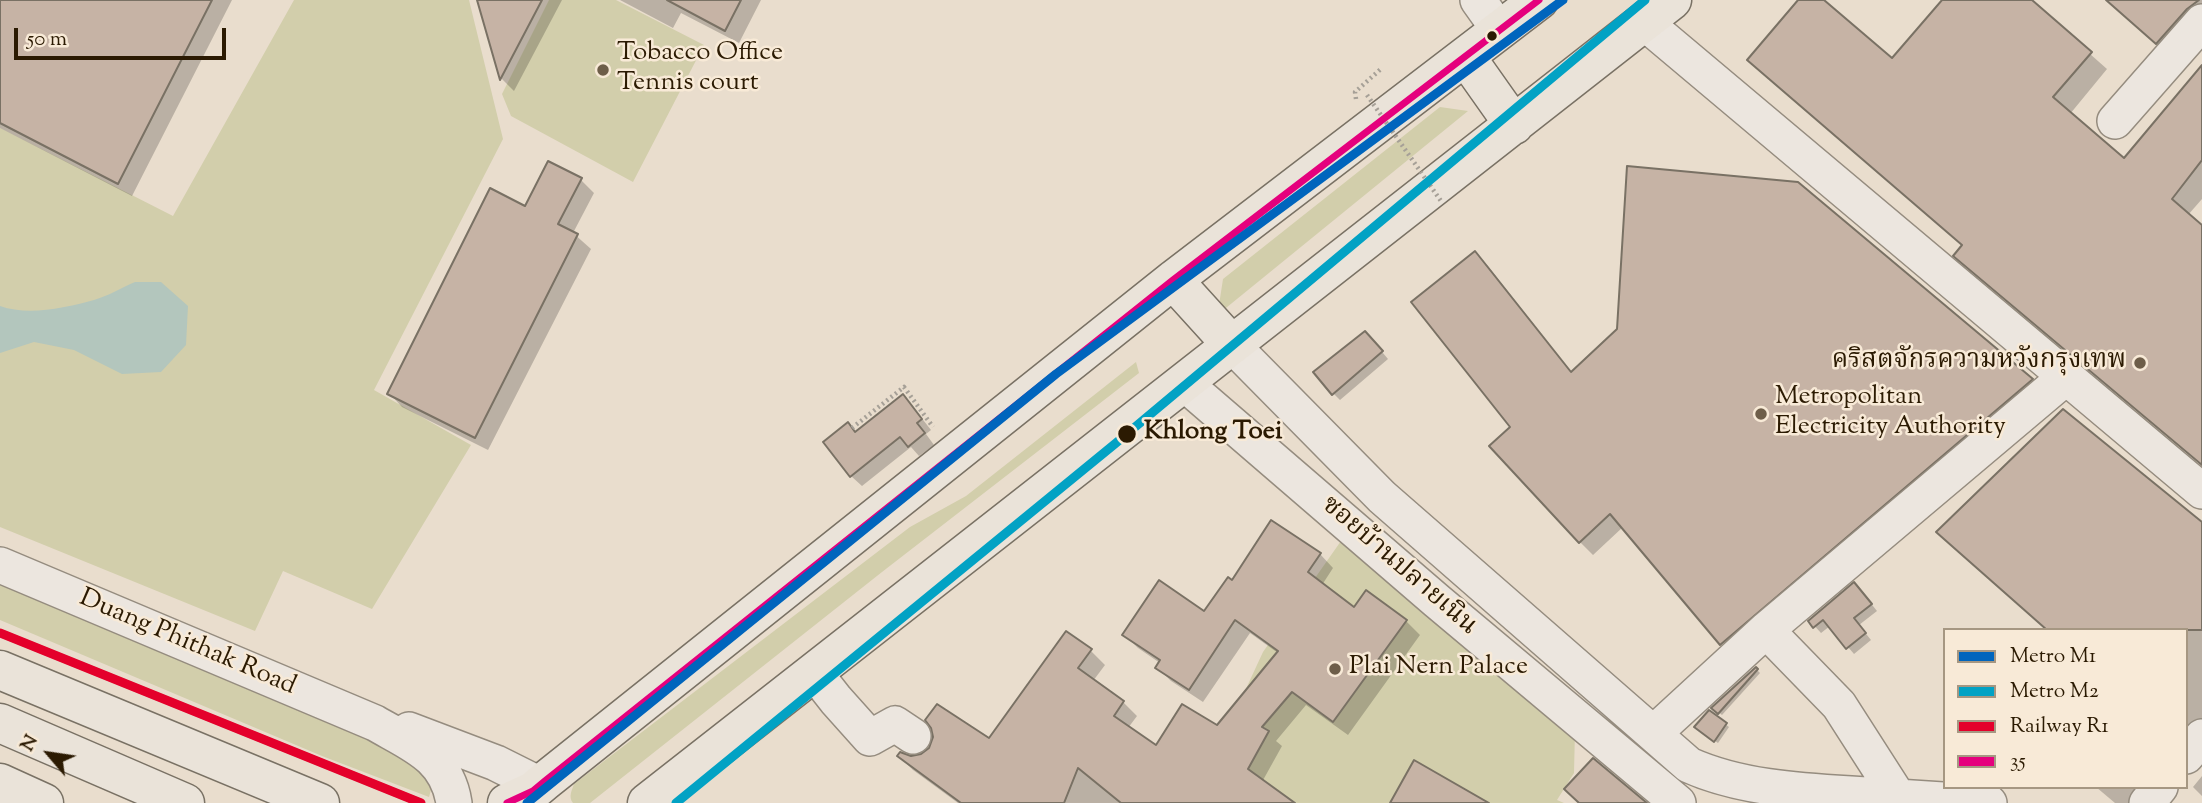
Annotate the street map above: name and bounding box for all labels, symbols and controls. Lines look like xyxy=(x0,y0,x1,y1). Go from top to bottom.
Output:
scale bar xyxy=(18,14,229,58)
text: 50 m xyxy=(27,25,67,55)
unlabelled marker xyxy=(1485,29,1499,43)
place label: Tobacco Office Tennis court xyxy=(617,39,783,100)
marker: Tobacco Office Tennis court xyxy=(595,62,611,78)
place label: คริสตจักรความหวังกรุงเทพ xyxy=(1832,347,2126,379)
marker: คริสตจักรความหวังกรุงเทพ xyxy=(2132,355,2148,371)
place label: Metropolitan Electricity Authority xyxy=(1775,383,2006,444)
marker: Metropolitan Electricity Authority xyxy=(1753,406,1769,422)
place label: Khlong Toei xyxy=(1144,418,1282,450)
marker: Khlong Toei xyxy=(1116,423,1138,445)
street label: ซอยบ้านปลายเนิน xyxy=(1314,491,1482,643)
street label: Duang Phithak Road xyxy=(74,584,300,704)
legend xyxy=(1943,628,2188,789)
text: Metro M1 xyxy=(2010,642,2096,672)
place label: Plai Nern Palace xyxy=(1349,653,1528,685)
marker: Plai Nern Palace xyxy=(1327,661,1343,677)
text: Metro M2 xyxy=(2010,677,2099,707)
text: Railway R1 xyxy=(2010,712,2109,742)
north arrow xyxy=(14,719,84,789)
text: N xyxy=(15,730,46,757)
text: 35 xyxy=(2010,747,2026,777)

